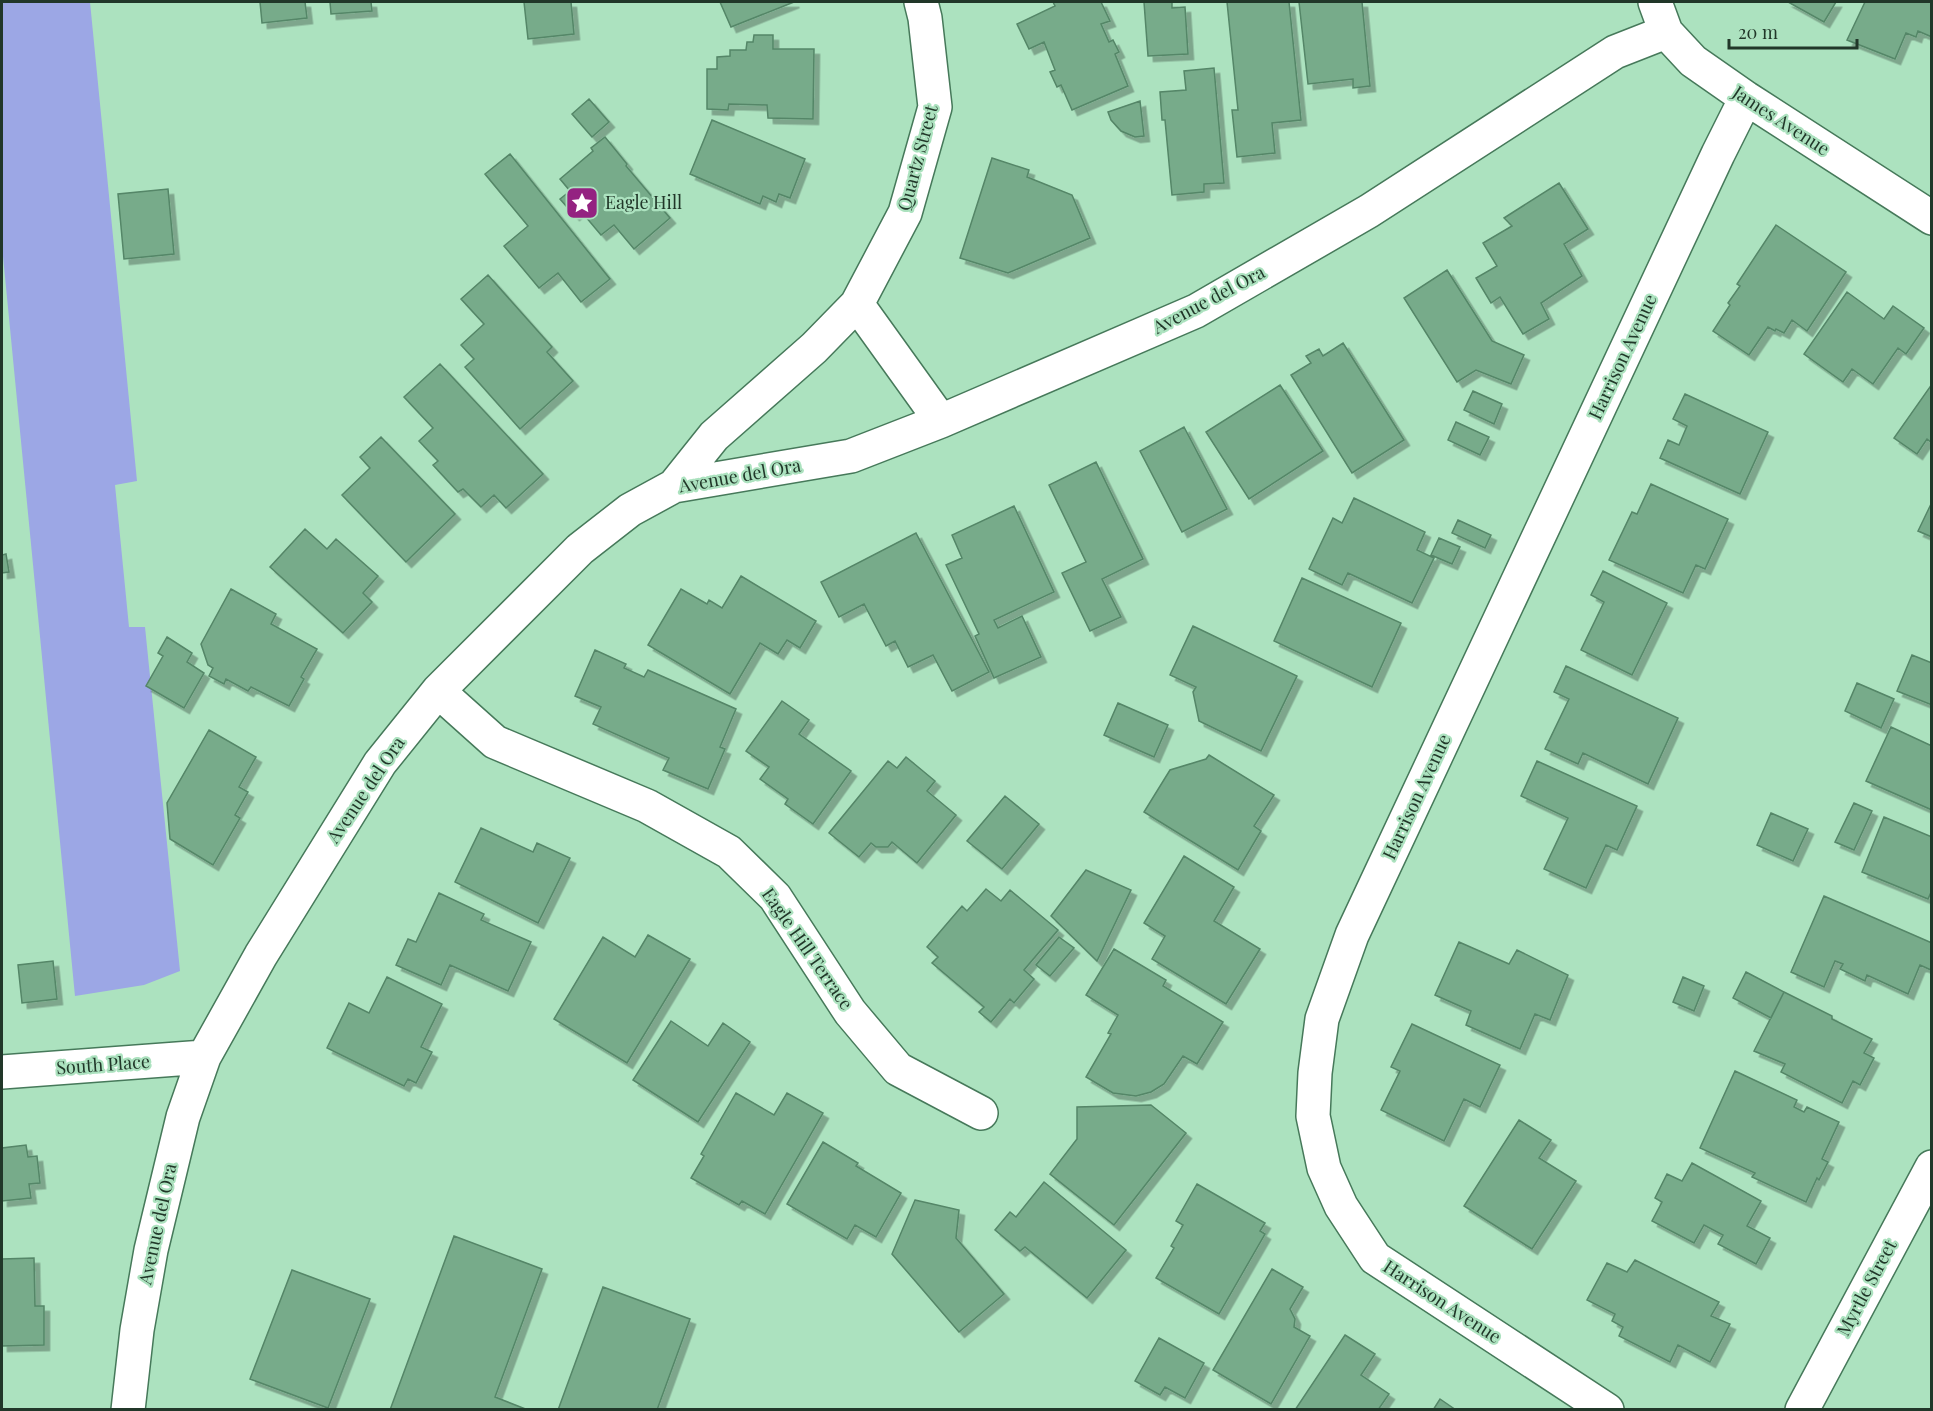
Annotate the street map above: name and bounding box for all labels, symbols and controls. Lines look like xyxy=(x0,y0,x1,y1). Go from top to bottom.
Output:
scale bar xyxy=(1729,12,1856,50)
text: 20 m xyxy=(1738,20,1778,44)
street label: James Avenue xyxy=(1728,79,1835,160)
street label: Quartz Street xyxy=(891,102,943,213)
place icon: Eagle Hill xyxy=(564,185,600,221)
place label: Eagle Hill xyxy=(605,190,682,214)
street label: Avenue del Ora xyxy=(1148,260,1269,339)
street label: Harrison Avenue xyxy=(1583,290,1662,423)
street label: Avenue del Ora xyxy=(676,452,803,498)
street label: Harrison Avenue xyxy=(1377,730,1456,863)
street label: Avenue del Ora xyxy=(320,732,410,848)
street label: Eagle Hill Terrace xyxy=(757,883,859,1014)
street label: South Place xyxy=(55,1049,151,1079)
street label: Avenue del Ora xyxy=(132,1161,182,1288)
street label: Myrtle Street xyxy=(1831,1235,1902,1340)
street label: Harrison Avenue xyxy=(1379,1254,1506,1348)

